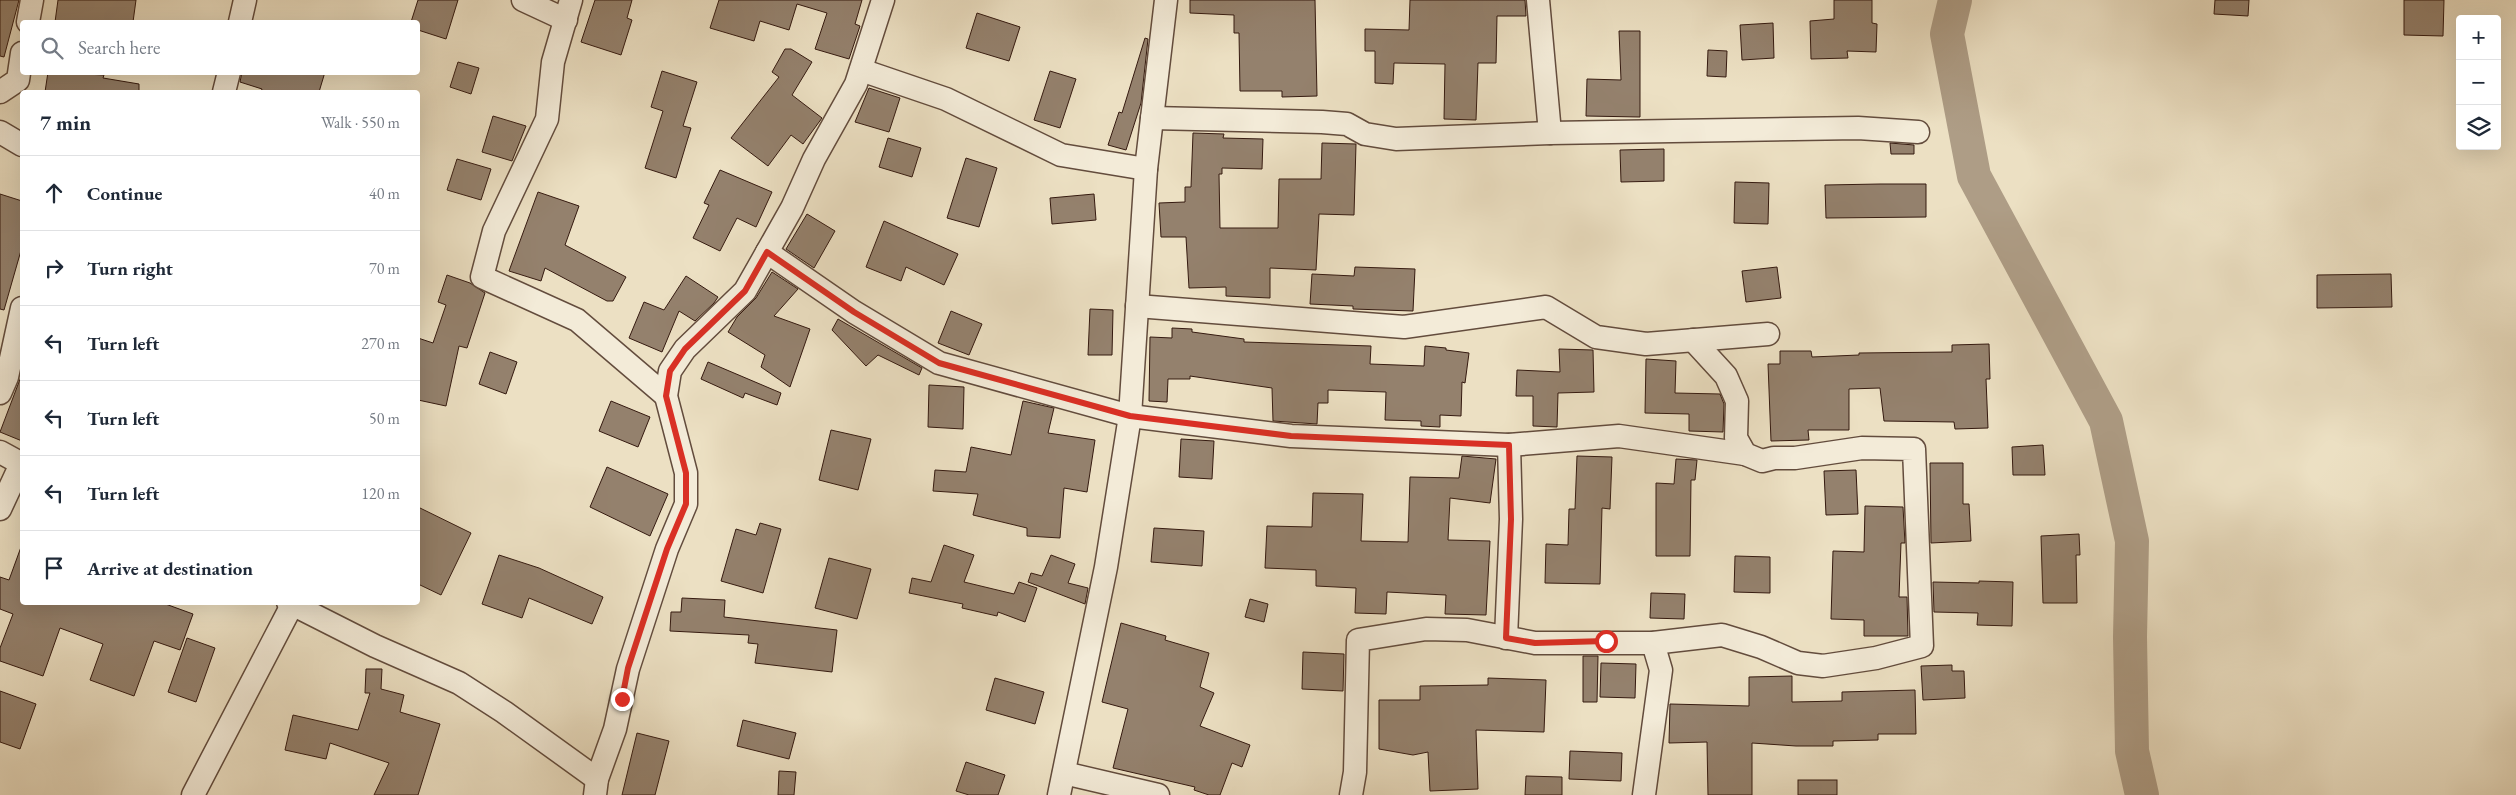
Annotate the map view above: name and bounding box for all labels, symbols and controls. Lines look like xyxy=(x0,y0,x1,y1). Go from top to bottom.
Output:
map controls xyxy=(2456,15,2501,150)
button: + xyxy=(2456,15,2501,60)
search box xyxy=(20,20,420,75)
icon: search xyxy=(38,34,66,62)
text: Search here xyxy=(78,35,160,60)
button: − xyxy=(2456,60,2501,105)
button: layers xyxy=(2456,105,2501,150)
text: 7 min xyxy=(40,109,91,136)
text: Walk · 550 m xyxy=(321,112,400,133)
icon: ahead xyxy=(40,179,68,207)
text: Continue xyxy=(87,181,162,206)
text: 40 m xyxy=(369,183,400,204)
icon: right xyxy=(40,254,68,282)
text: Turn right xyxy=(87,256,173,281)
text: 70 m xyxy=(369,258,400,279)
icon: left xyxy=(40,329,68,357)
text: Turn left xyxy=(87,331,159,356)
text: 270 m xyxy=(361,333,400,354)
icon: left xyxy=(40,404,68,432)
text: Turn left xyxy=(87,406,159,431)
text: 50 m xyxy=(369,408,400,429)
icon: left xyxy=(40,479,68,507)
text: Turn left xyxy=(87,481,159,506)
text: 120 m xyxy=(361,483,400,504)
icon: arrive xyxy=(40,554,68,582)
text: Arrive at destination xyxy=(87,556,253,581)
route start xyxy=(1595,630,1618,653)
route end xyxy=(611,688,634,711)

